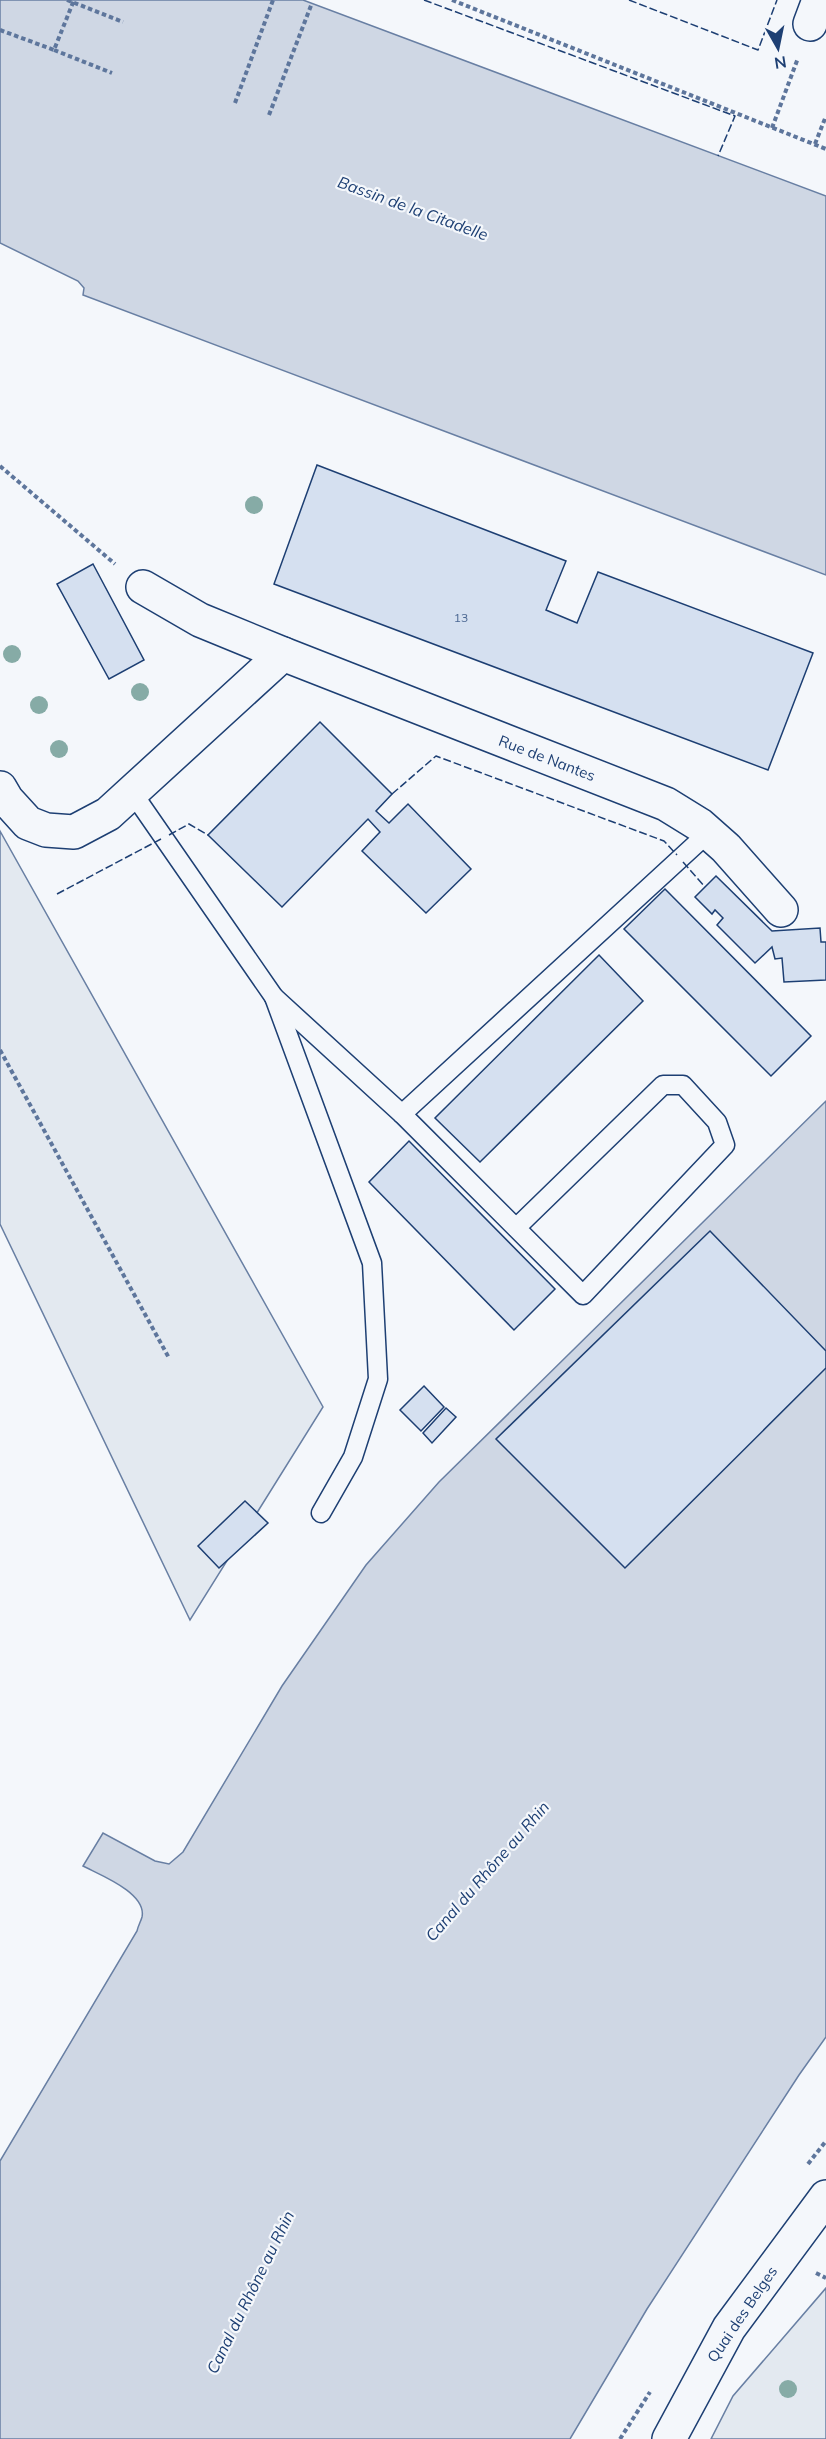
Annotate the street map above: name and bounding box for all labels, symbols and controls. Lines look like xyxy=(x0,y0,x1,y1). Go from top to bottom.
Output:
north arrow xyxy=(748,18,808,78)
text: N xyxy=(773,52,788,74)
water label: Bassin de la Citadelle xyxy=(335,172,491,245)
house number: 13 xyxy=(454,610,468,625)
street label: Rue de Nantes xyxy=(496,731,598,785)
water label: Canal du Rhône au Rhin xyxy=(421,1797,553,1945)
water label: Canal du Rhône au Rhin xyxy=(202,2207,298,2377)
street label: Quai des Belges xyxy=(703,2262,781,2366)

